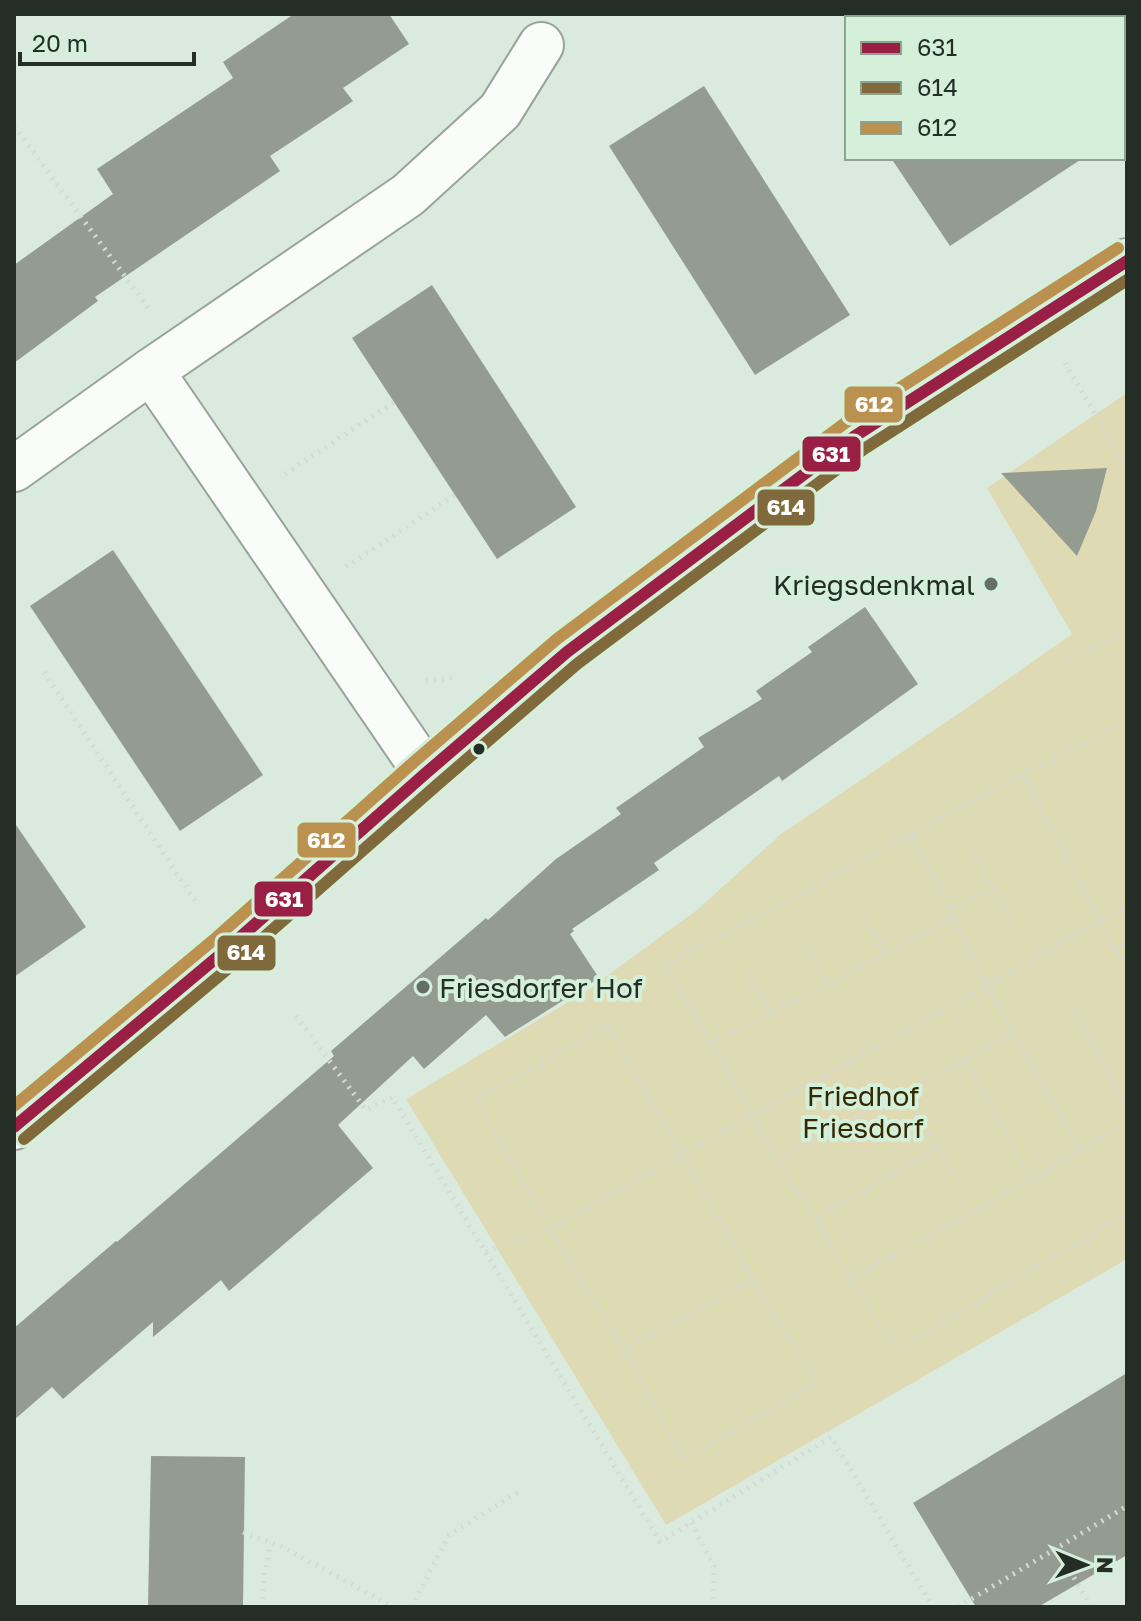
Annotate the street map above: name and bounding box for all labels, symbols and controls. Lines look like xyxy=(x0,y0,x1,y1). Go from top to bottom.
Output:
scale bar xyxy=(20,16,194,66)
legend xyxy=(845,16,1125,160)
text: 20 m xyxy=(32,28,88,57)
text: 631 xyxy=(917,32,957,61)
text: 614 xyxy=(917,72,958,101)
text: 612 xyxy=(917,112,957,141)
line badge: 612 xyxy=(843,385,904,424)
text: 612 xyxy=(855,390,893,417)
line badge: 631 xyxy=(801,435,862,473)
text: 631 xyxy=(812,440,850,467)
line badge: 614 xyxy=(756,488,816,527)
text: 614 xyxy=(766,493,806,520)
place label: Kriegsdenkmal xyxy=(773,568,975,601)
marker: Kriegsdenkmal xyxy=(982,575,1000,593)
unlabelled marker xyxy=(471,741,487,757)
line badge: 612 xyxy=(296,821,357,859)
text: 612 xyxy=(307,826,345,853)
line badge: 631 xyxy=(253,880,314,918)
text: 631 xyxy=(265,885,303,912)
line badge: 614 xyxy=(216,934,277,972)
text: 614 xyxy=(226,938,266,965)
place label: Friesdorfer Hof xyxy=(439,971,643,1004)
marker: Friesdorfer Hof xyxy=(414,978,432,996)
park label: Friedhof Friesdorf xyxy=(802,1079,924,1144)
north arrow xyxy=(1045,1525,1125,1605)
text: N xyxy=(1092,1557,1119,1574)

